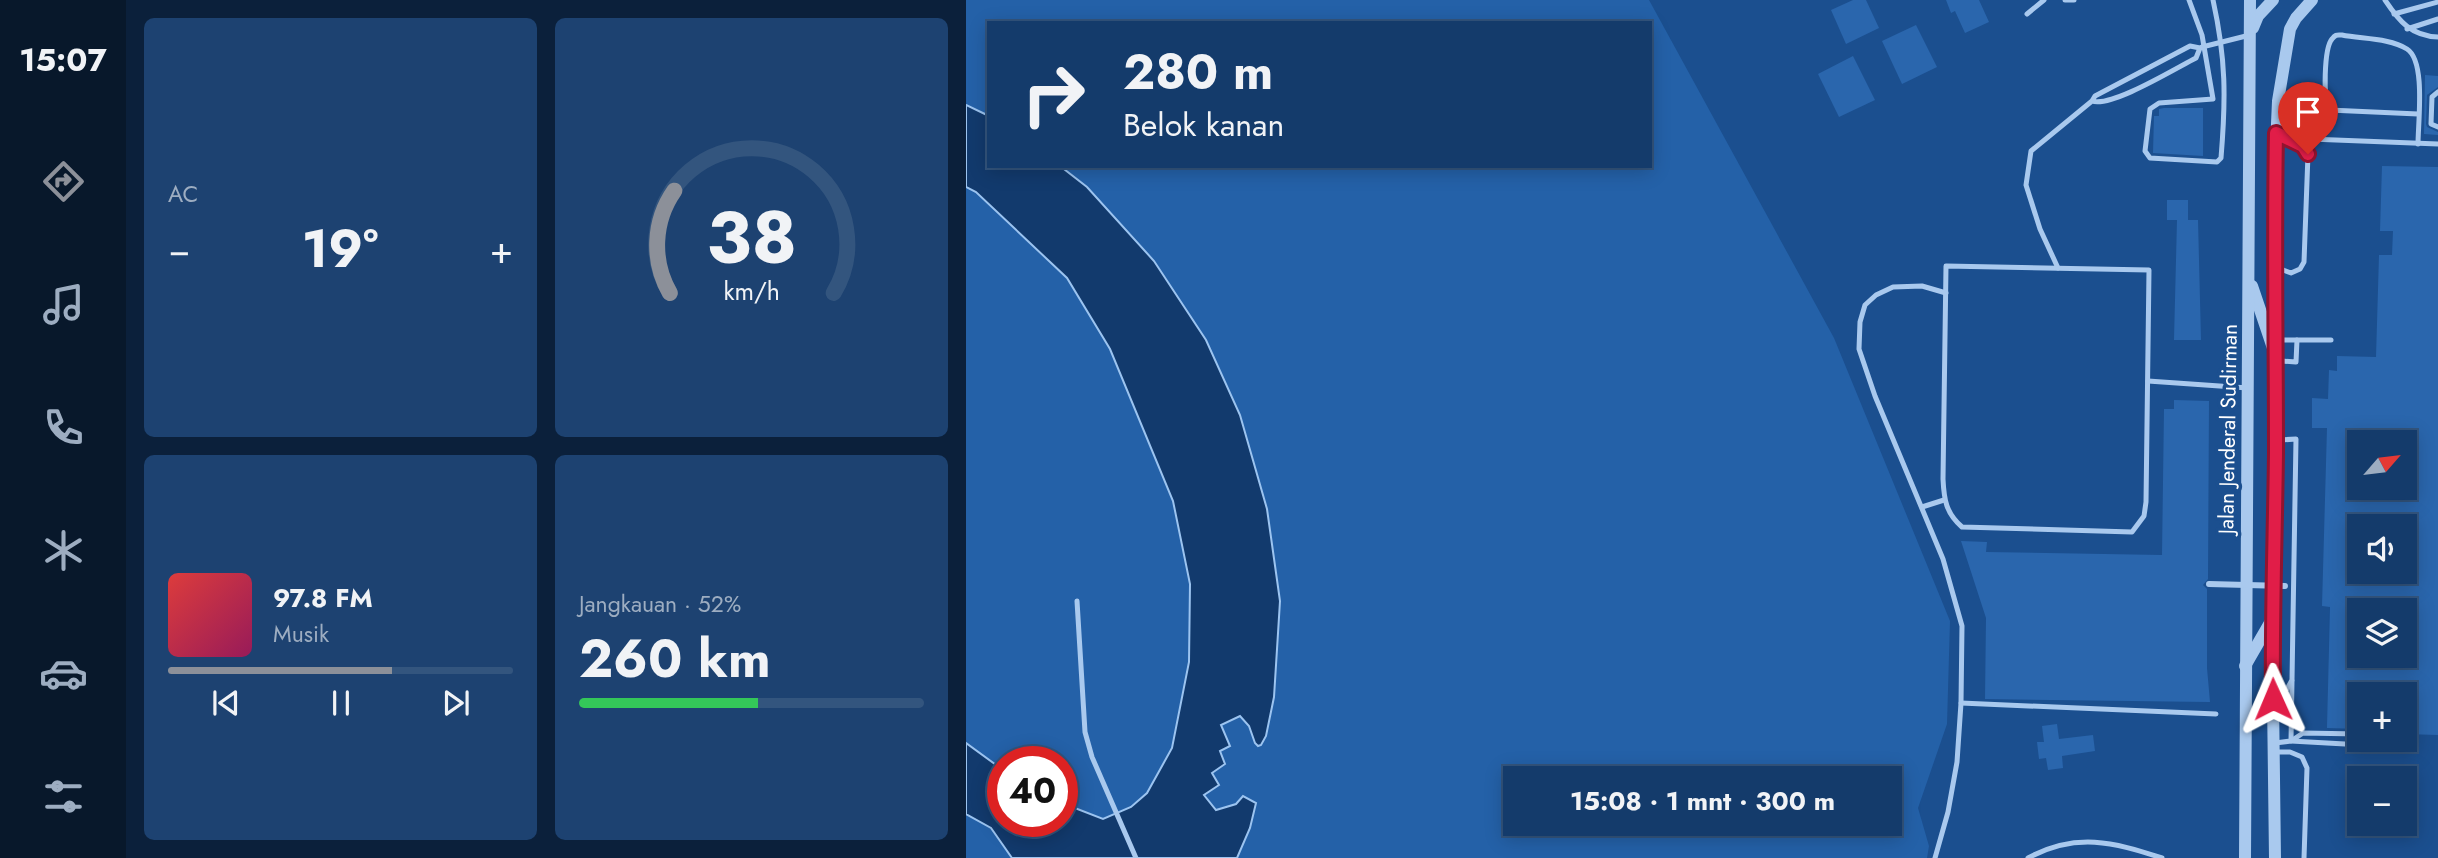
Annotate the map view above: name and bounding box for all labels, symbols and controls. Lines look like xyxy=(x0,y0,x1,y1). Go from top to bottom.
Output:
text: 15:07 xyxy=(19,37,107,83)
text: 280 m xyxy=(1123,37,1273,107)
icon: right xyxy=(1008,49,1099,140)
pin xyxy=(2278,82,2338,154)
icon: arrive xyxy=(2289,93,2327,131)
text: Belok kanan xyxy=(1123,102,1284,148)
icon: directions xyxy=(39,157,88,206)
text: AC xyxy=(168,177,198,211)
text: 38 xyxy=(706,186,797,291)
text: 19° xyxy=(302,211,378,287)
text: − xyxy=(168,222,190,277)
text: + xyxy=(490,222,513,277)
text: km/h xyxy=(723,273,780,309)
icon: music xyxy=(39,280,88,329)
street label: Jalan Jenderal Sudirman xyxy=(2211,324,2245,537)
icon: phone xyxy=(39,403,88,452)
north arrow xyxy=(2347,430,2417,500)
map controls xyxy=(2347,430,2417,836)
button: sound xyxy=(2347,514,2417,584)
icon: climate xyxy=(39,526,88,575)
text: 97.8 FM xyxy=(273,579,373,617)
text: Jangkauan · 52% xyxy=(579,587,741,621)
button: layers xyxy=(2347,598,2417,668)
text: Musik xyxy=(273,617,329,651)
text: 260 km xyxy=(579,621,771,697)
icon: car xyxy=(39,649,88,698)
position arrow xyxy=(2236,662,2310,736)
button: + xyxy=(2347,682,2417,752)
icon: previous xyxy=(207,684,245,722)
icon: pause xyxy=(322,684,360,722)
icon: next xyxy=(437,684,475,722)
speed limit sign: 40 xyxy=(987,746,1078,837)
button: − xyxy=(2347,766,2417,836)
icon: filters xyxy=(39,772,88,821)
text: 15:08 · 1 mnt · 300 m xyxy=(1570,782,1835,820)

